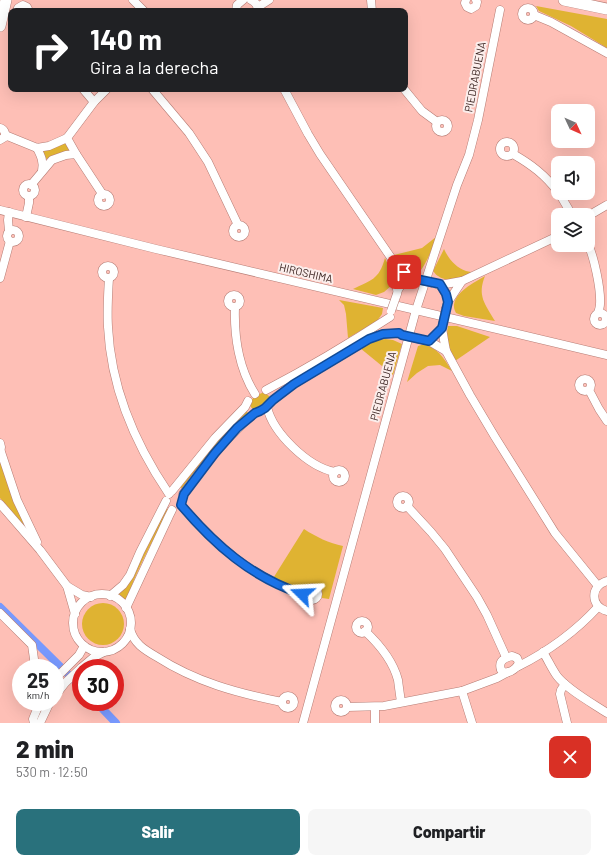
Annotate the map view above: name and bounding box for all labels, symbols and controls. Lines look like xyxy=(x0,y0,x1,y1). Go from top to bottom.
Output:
text: 140 m xyxy=(90,22,162,56)
icon: right xyxy=(24,24,76,76)
street label: PIEDRABUENA xyxy=(461,40,488,113)
text: Gira a la derecha xyxy=(90,56,218,78)
north arrow xyxy=(551,104,595,148)
map controls xyxy=(551,104,595,252)
button: sound xyxy=(551,156,595,200)
button: layers xyxy=(551,208,595,252)
pin xyxy=(387,255,421,289)
street label: HIROSHIMA xyxy=(278,260,334,285)
icon: arrive xyxy=(393,261,415,283)
street label: PIEDRABUENA xyxy=(367,349,398,422)
position arrow xyxy=(281,573,323,615)
speed limit sign: 30 xyxy=(72,659,124,711)
text: 25 xyxy=(27,668,49,692)
text: km/h xyxy=(27,689,49,701)
text: 2 min xyxy=(16,734,74,763)
button: close xyxy=(549,736,591,778)
text: 530 m · 12:50 xyxy=(16,764,88,780)
button: Salir xyxy=(16,809,300,855)
button: Compartir xyxy=(308,809,591,855)

